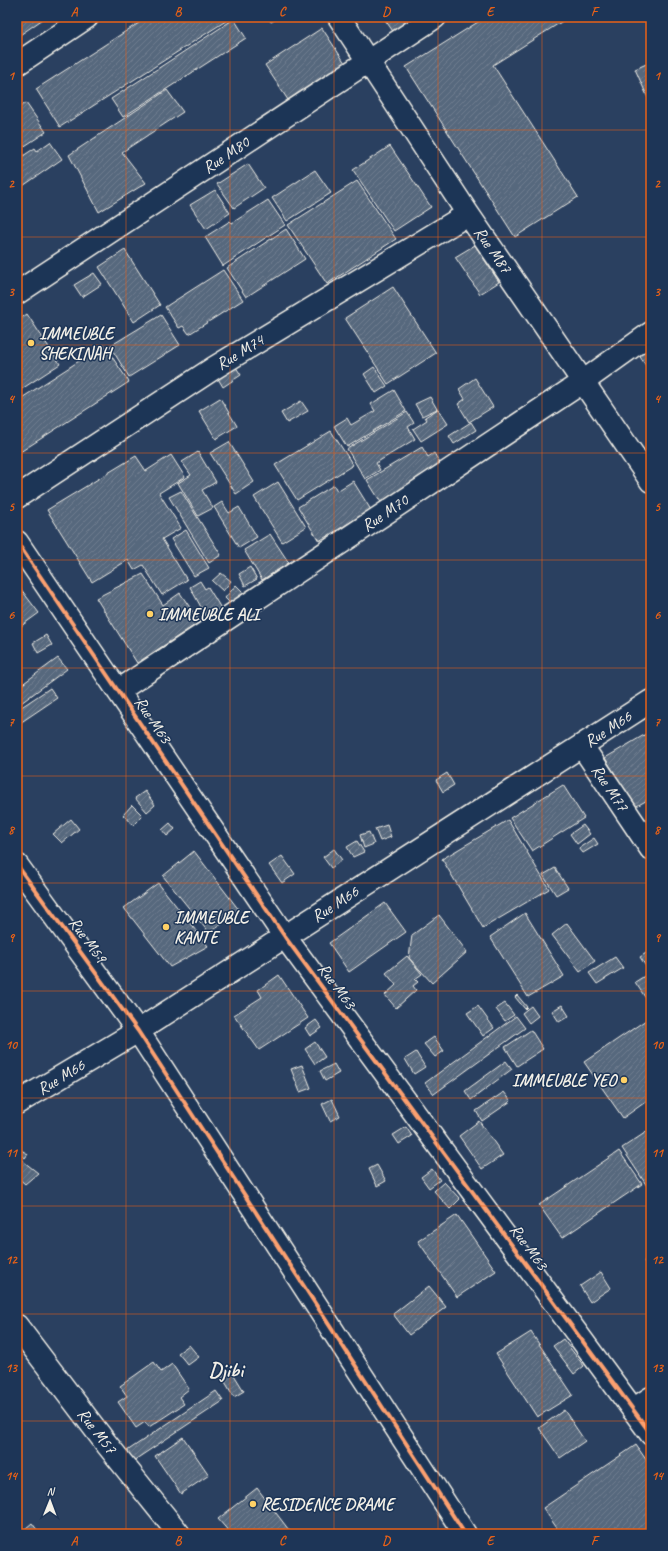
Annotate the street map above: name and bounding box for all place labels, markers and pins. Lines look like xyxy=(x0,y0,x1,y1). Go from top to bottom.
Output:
place label: IMMEUBLE SHEKINAH xyxy=(39,323,116,364)
marker: IMMEUBLE SHEKINAH xyxy=(26,338,36,348)
place label: IMMEUBLE ALI xyxy=(158,604,263,625)
marker: IMMEUBLE ALI xyxy=(145,609,155,619)
place label: IMMEUBLE KANTE xyxy=(174,907,251,948)
marker: IMMEUBLE KANTE xyxy=(161,922,171,932)
place label: IMMEUBLE YEO xyxy=(512,1070,618,1091)
marker: IMMEUBLE YEO xyxy=(619,1075,629,1085)
place label: RESIDENCE DRAME xyxy=(261,1494,397,1515)
marker: RESIDENCE DRAME xyxy=(248,1499,258,1509)

